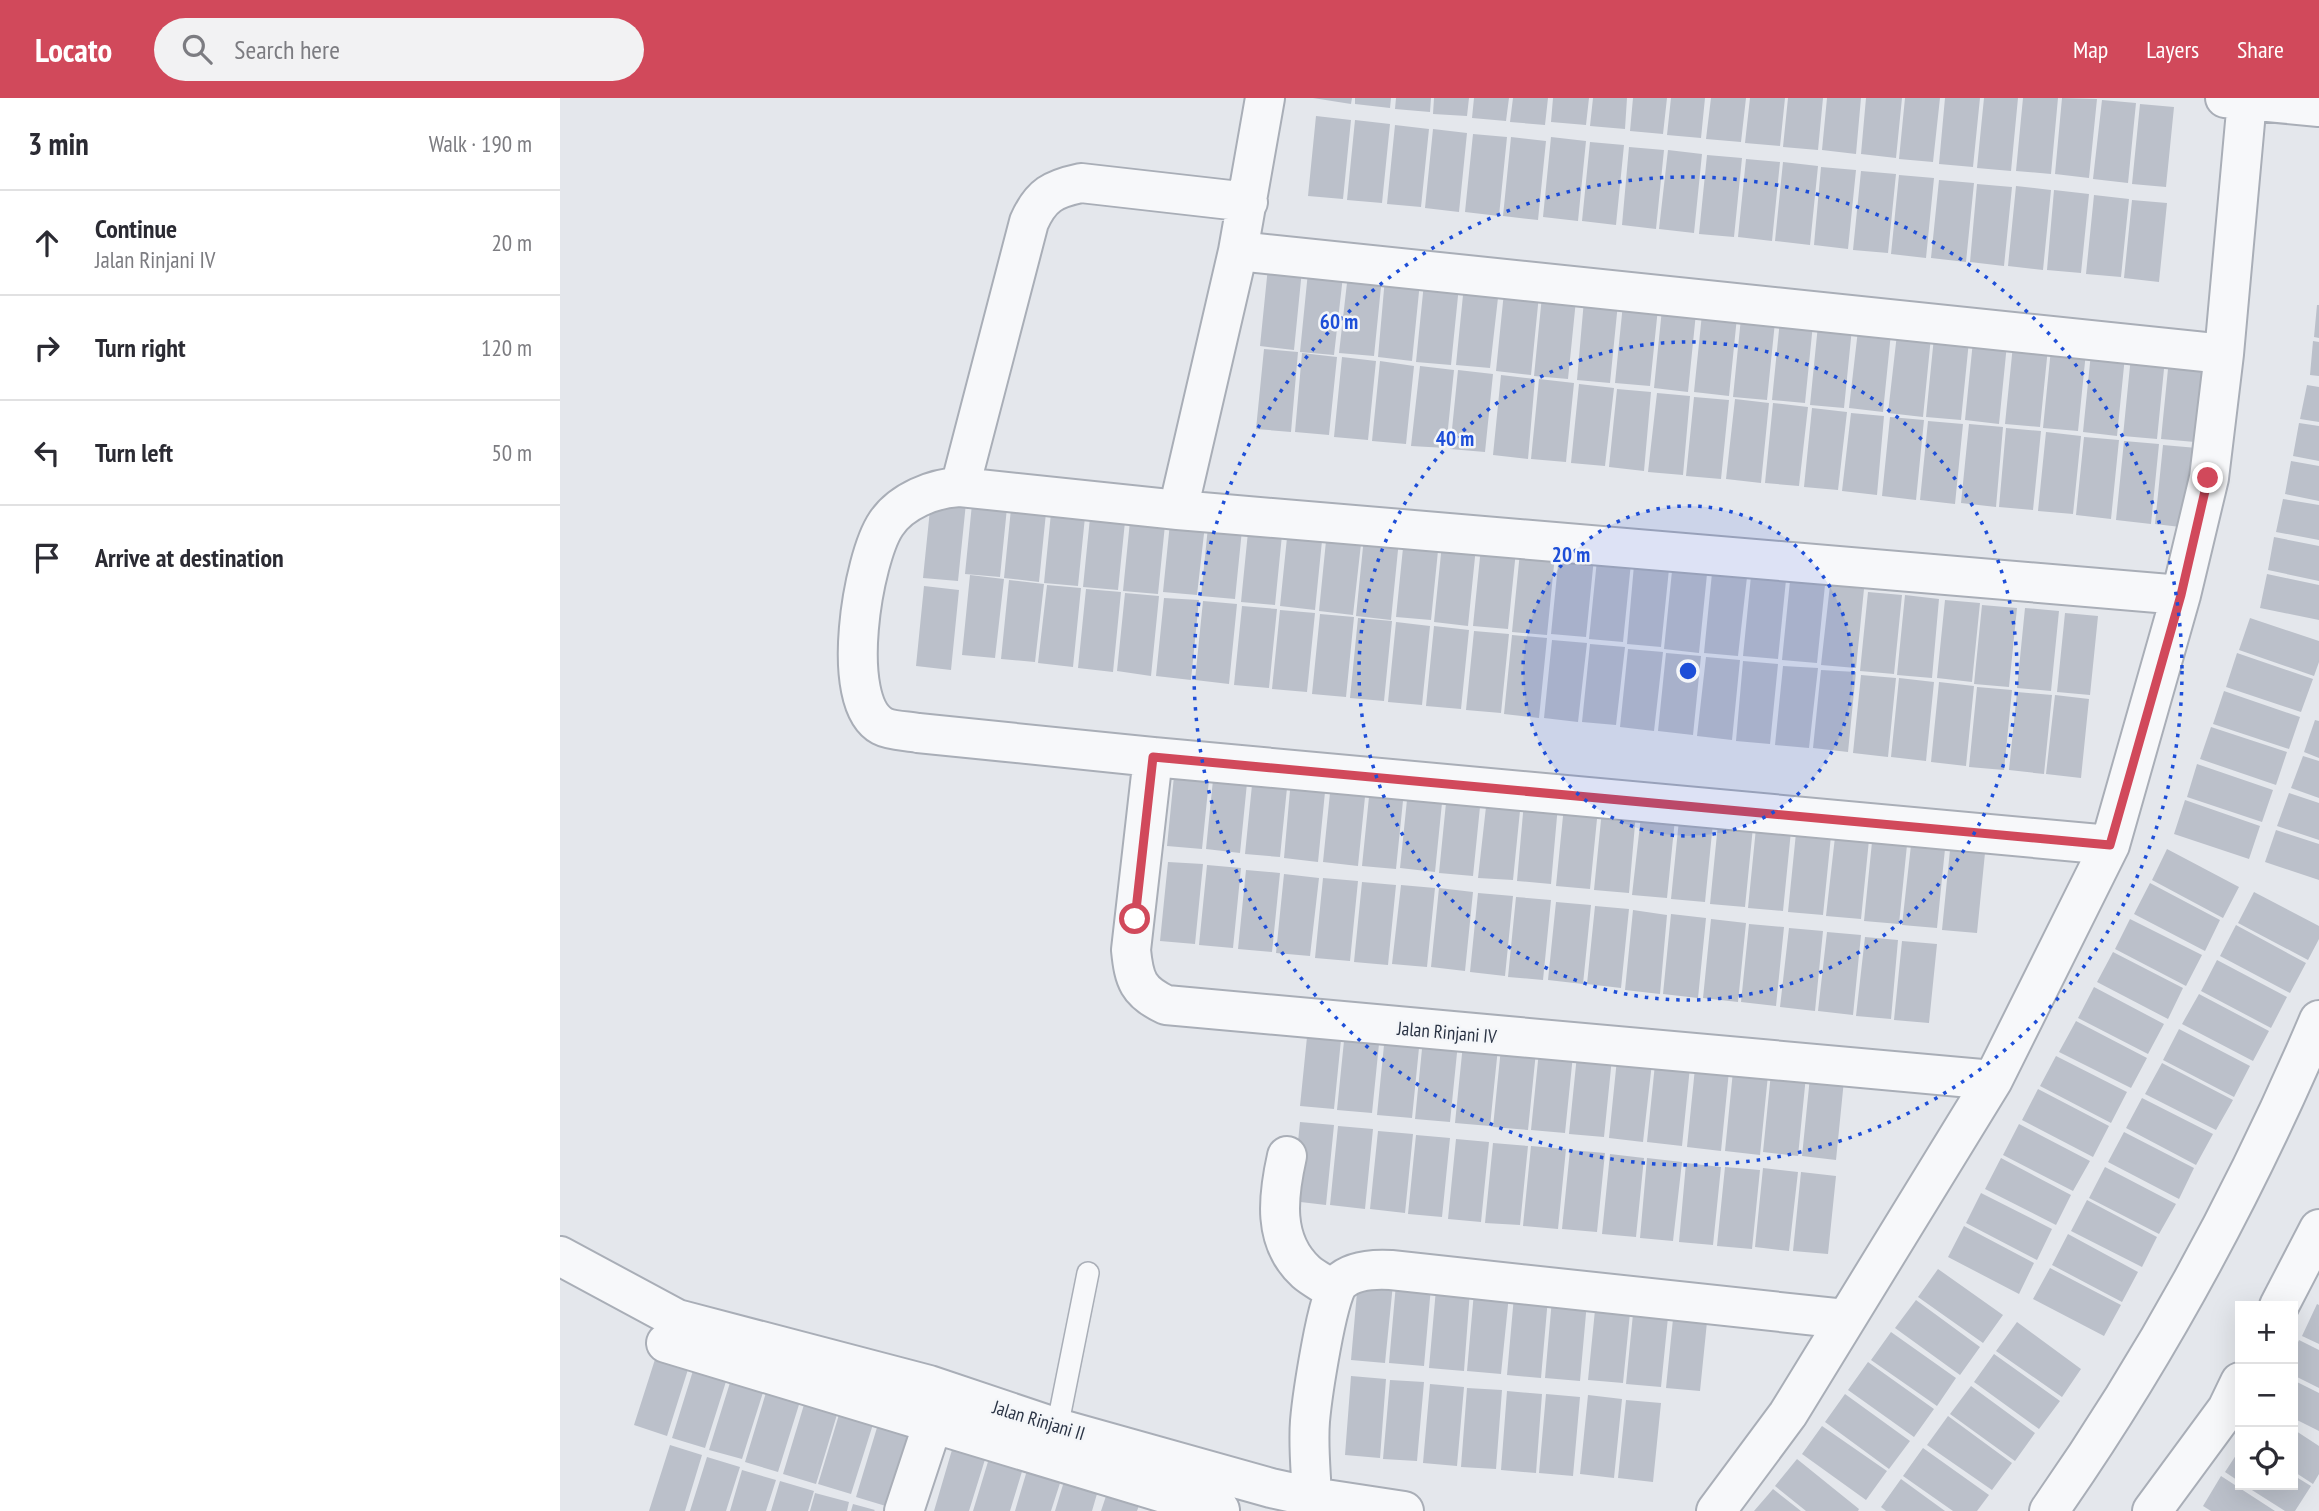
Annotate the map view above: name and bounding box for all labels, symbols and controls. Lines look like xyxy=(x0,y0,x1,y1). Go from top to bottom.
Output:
search box xyxy=(154,18,644,81)
text: Locato xyxy=(35,28,112,71)
icon: search xyxy=(178,30,216,68)
text: Search here xyxy=(234,33,340,66)
text: Map xyxy=(2073,34,2108,65)
text: Layers xyxy=(2146,34,2199,65)
text: Share xyxy=(2237,34,2284,65)
text: 3 min xyxy=(28,124,89,163)
text: Walk · 190 m xyxy=(429,129,532,158)
text: Continue xyxy=(95,212,177,245)
icon: ahead xyxy=(28,224,66,262)
text: 20 m xyxy=(491,228,532,257)
text: Jalan Rinjani IV xyxy=(95,245,216,274)
text: 60 m xyxy=(1320,308,1358,335)
icon: right xyxy=(28,329,66,367)
text: Turn right xyxy=(95,331,186,364)
text: 120 m xyxy=(481,333,532,362)
text: 40 m xyxy=(1436,425,1474,452)
icon: left xyxy=(28,434,66,472)
text: Turn left xyxy=(95,436,173,469)
text: 50 m xyxy=(491,438,532,467)
route end xyxy=(2192,462,2223,493)
icon: arrive xyxy=(28,539,66,577)
text: Arrive at destination xyxy=(95,541,284,574)
text: 20 m xyxy=(1552,541,1590,568)
centre of rings xyxy=(1676,659,1700,683)
route start xyxy=(1119,903,1150,934)
street label: Jalan Rinjani IV xyxy=(1395,1016,1498,1048)
map controls xyxy=(2235,1301,2298,1490)
button: + xyxy=(2235,1301,2298,1364)
button: − xyxy=(2235,1364,2298,1427)
street label: Jalan Rinjani II xyxy=(989,1394,1088,1445)
button: locate xyxy=(2235,1427,2298,1490)

